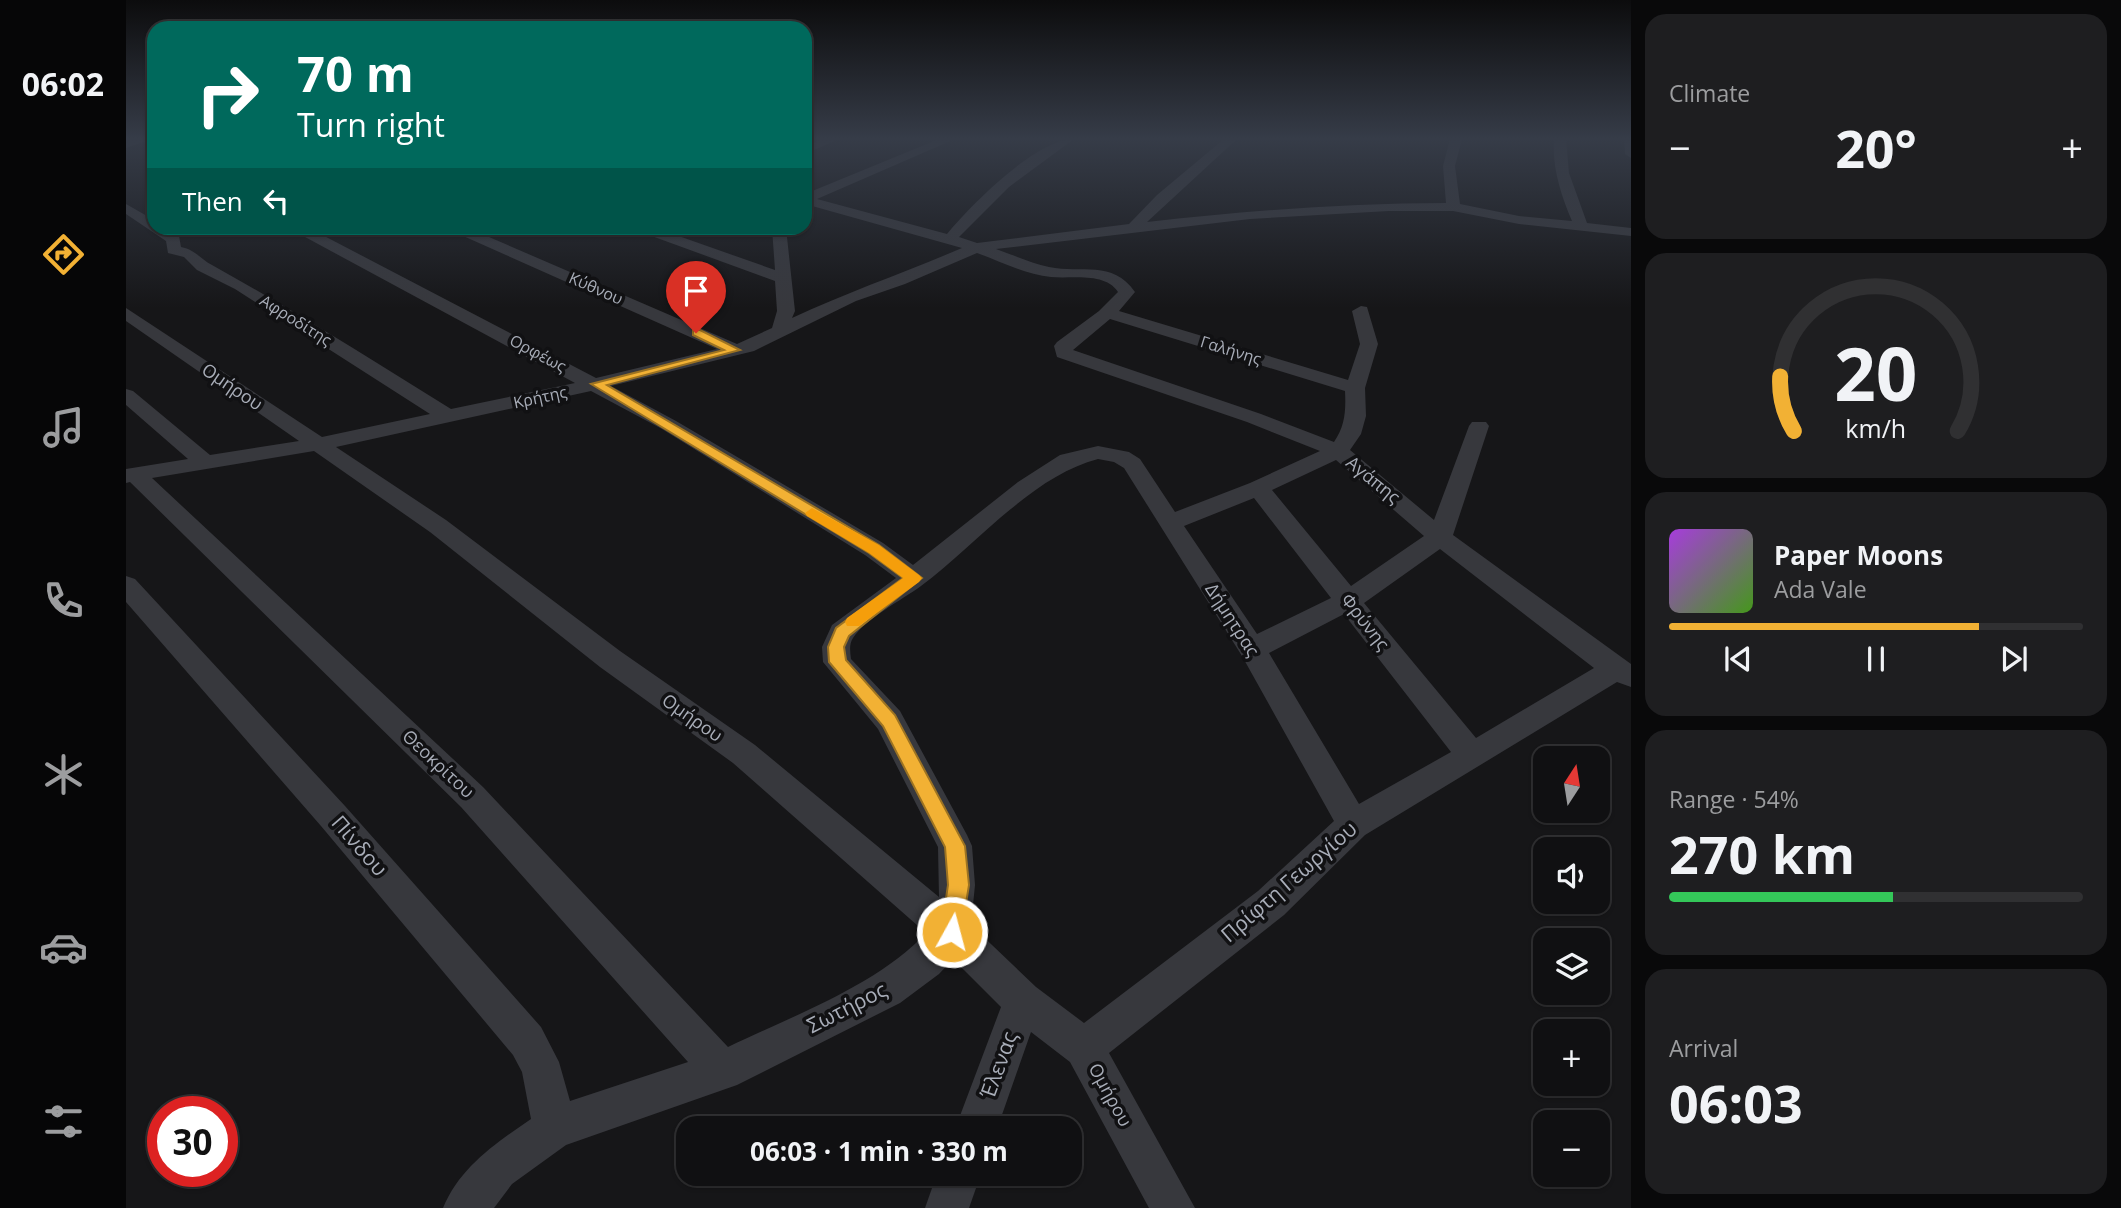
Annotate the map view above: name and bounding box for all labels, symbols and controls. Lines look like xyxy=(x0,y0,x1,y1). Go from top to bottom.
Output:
text: 70 m xyxy=(297,40,414,106)
icon: right xyxy=(182,49,273,140)
text: 06:02 xyxy=(22,62,104,105)
text: Climate xyxy=(1669,77,1750,109)
text: Turn right xyxy=(297,103,445,146)
text: 20° xyxy=(1835,112,1917,183)
text: − xyxy=(1669,121,1691,173)
text: + xyxy=(2061,121,2083,173)
icon: left xyxy=(257,182,295,220)
text: Then xyxy=(182,183,243,219)
icon: directions xyxy=(39,230,88,279)
pin xyxy=(666,261,726,333)
street label: Κύθνου xyxy=(565,266,627,310)
icon: arrive xyxy=(677,272,715,310)
street label: Αφροδίτης xyxy=(256,289,336,351)
text: 20 xyxy=(1834,324,1918,423)
street label: Ορφέως xyxy=(506,329,570,377)
street label: Γαλήνης xyxy=(1198,330,1264,370)
street label: Ομήρου xyxy=(197,357,268,415)
street label: Κρήτης xyxy=(511,381,569,413)
icon: music xyxy=(39,403,88,452)
text: km/h xyxy=(1846,411,1906,445)
street label: Αγάπης xyxy=(1342,450,1406,509)
text: Paper Moons xyxy=(1774,537,1943,573)
text: Ada Vale xyxy=(1774,573,1867,605)
icon: phone xyxy=(39,576,88,625)
street label: Δήμητρας xyxy=(1200,578,1266,661)
street label: Φρύνης xyxy=(1336,588,1396,655)
icon: previous xyxy=(1719,640,1757,678)
icon: pause xyxy=(1857,640,1895,678)
icon: next xyxy=(1995,640,2033,678)
street label: Ομήρου xyxy=(658,688,728,747)
street label: Θεοκρίτου xyxy=(398,724,480,803)
north arrow xyxy=(1533,746,1610,822)
map controls xyxy=(1533,746,1610,1187)
icon: climate xyxy=(39,750,88,799)
text: Range · 54% xyxy=(1669,783,1799,815)
street label: Πίνδου xyxy=(326,809,394,882)
street label: Πρίφτη Γεωργίου xyxy=(1214,814,1362,948)
text: 270 km xyxy=(1669,818,1855,889)
button: sound xyxy=(1533,837,1610,914)
position arrow xyxy=(915,895,989,969)
icon: car xyxy=(39,923,88,972)
button: layers xyxy=(1533,928,1610,1005)
street label: Σωτήρος xyxy=(802,975,891,1039)
button: + xyxy=(1533,1019,1610,1096)
street label: Έλενας xyxy=(973,1027,1023,1103)
text: Arrival xyxy=(1669,1032,1738,1064)
street label: Ομήρου xyxy=(1084,1059,1138,1130)
text: 06:03 xyxy=(1669,1067,1803,1138)
speed limit sign: 30 xyxy=(147,1096,238,1187)
icon: filters xyxy=(39,1097,88,1146)
button: − xyxy=(1533,1110,1610,1187)
text: 06:03 · 1 min · 330 m xyxy=(750,1133,1008,1169)

